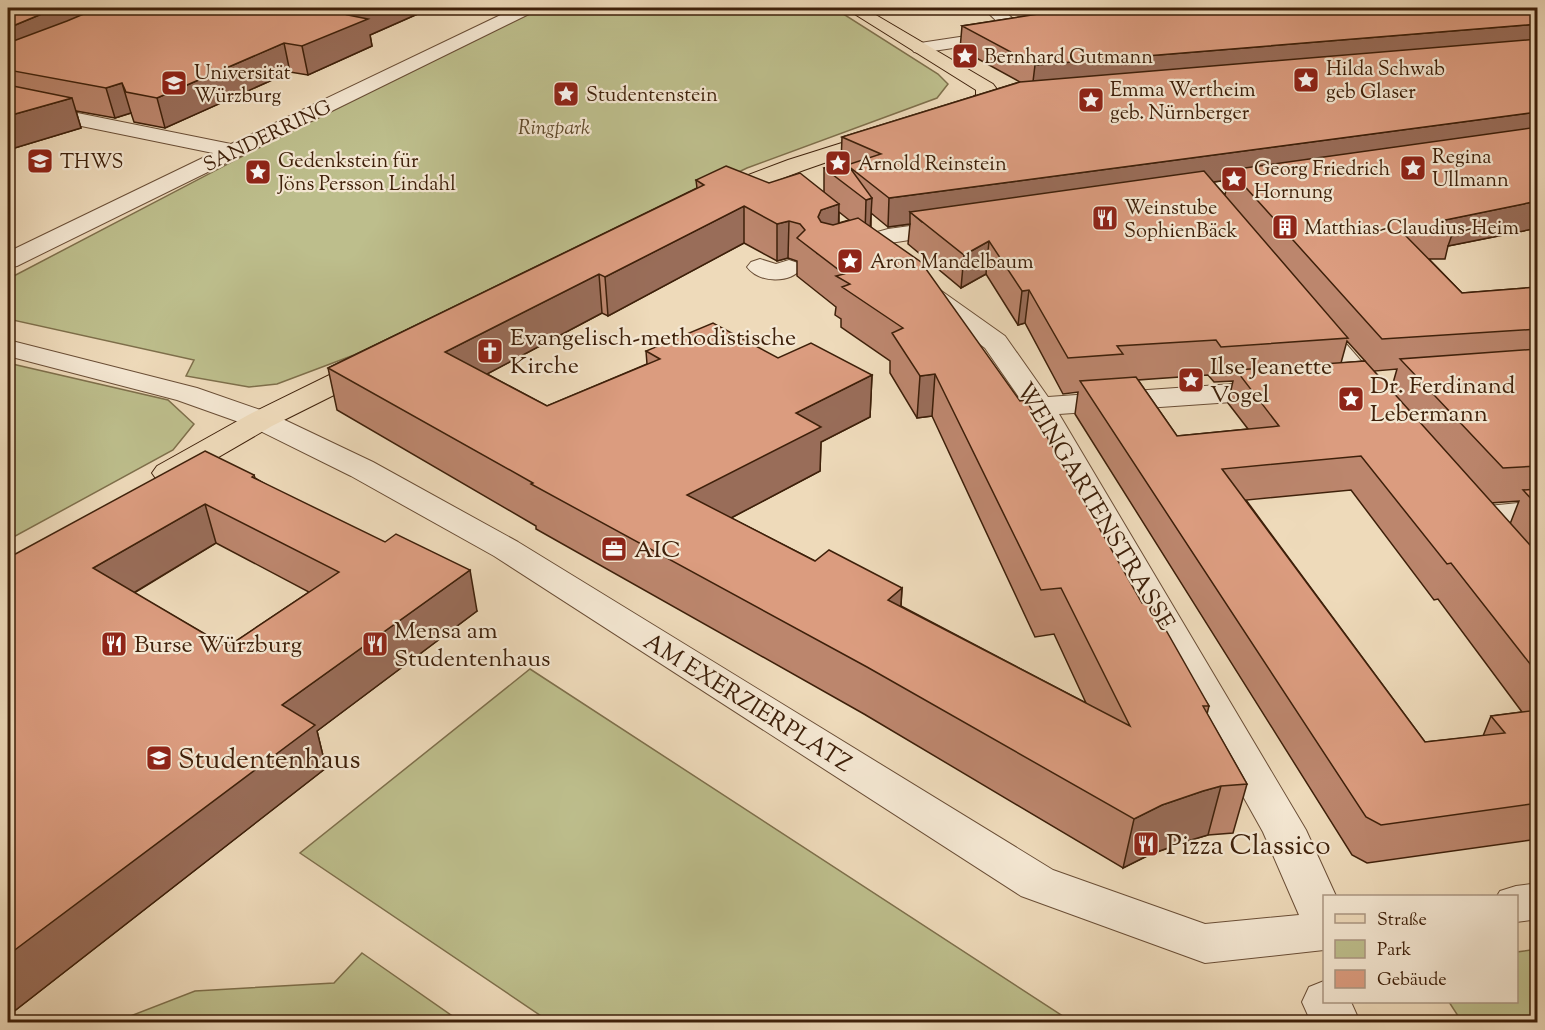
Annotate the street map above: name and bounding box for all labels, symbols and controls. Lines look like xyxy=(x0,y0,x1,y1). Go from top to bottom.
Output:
place icon: Bernhard Gutmann xyxy=(950,41,980,71)
place label: Bernhard Gutmann xyxy=(984,44,1153,73)
place label: Hilda Schwab geb Glaser xyxy=(1326,56,1445,108)
place label: Universität Würzburg xyxy=(194,60,291,112)
place icon: Hilda Schwab geb Glaser xyxy=(1291,65,1321,95)
school or university icon: Universität Würzburg xyxy=(159,68,189,98)
place label: Emma Wertheim geb. Nürnberger xyxy=(1110,77,1256,129)
place icon: Studentenstein xyxy=(551,79,581,109)
place label: Studentenstein xyxy=(586,82,718,111)
place icon: Emma Wertheim geb. Nürnberger xyxy=(1076,85,1106,115)
street label: SANDERRING xyxy=(199,94,337,181)
park label: Ringpark xyxy=(518,115,590,144)
place label: Regina Ullmann xyxy=(1432,144,1509,196)
school or university icon: THWS xyxy=(25,146,55,176)
place label: Gedenkstein für Jöns Persson Lindahl xyxy=(277,148,456,200)
place icon: Arnold Reinstein xyxy=(823,148,853,178)
place label: THWS xyxy=(60,149,124,178)
place label: Arnold Reinstein xyxy=(858,151,1007,180)
place icon: Regina Ullmann xyxy=(1398,153,1428,183)
place label: Georg Friedrich Hornung xyxy=(1254,156,1390,208)
place icon: Gedenkstein für Jöns Persson Lindahl xyxy=(243,157,273,187)
place icon: Georg Friedrich Hornung xyxy=(1219,164,1249,194)
place label: Weinstube SophienBäck xyxy=(1124,195,1238,247)
restaurant icon: Weinstube SophienBäck xyxy=(1090,203,1120,233)
building icon: Matthias-Claudius-Heim xyxy=(1270,212,1300,242)
place label: Matthias-Claudius-Heim xyxy=(1304,215,1519,244)
place icon: Aron Mandelbaum xyxy=(835,246,865,276)
place label: Aron Mandelbaum xyxy=(870,249,1034,278)
place label: Evangelisch-methodistische Kirche xyxy=(510,322,796,384)
church icon: Evangelisch-methodistische Kirche xyxy=(475,336,505,366)
place label: Ilse Jeanette Vogel xyxy=(1210,351,1332,413)
place icon: Ilse Jeanette Vogel xyxy=(1176,365,1206,395)
place label: Dr. Ferdinand Lebermann xyxy=(1370,370,1516,432)
street label: WEINGARTENSTRASSE xyxy=(1007,377,1182,638)
place icon: Dr. Ferdinand Lebermann xyxy=(1336,384,1366,414)
office icon: AIC xyxy=(599,534,629,564)
place label: AIC xyxy=(634,534,681,568)
place label: Mensa am Studentenhaus xyxy=(394,615,550,677)
street label: AM EXERZIERPLATZ xyxy=(636,626,858,782)
restaurant icon: Burse Würzburg xyxy=(99,629,129,659)
place label: Burse Würzburg xyxy=(134,629,303,663)
restaurant icon: Mensa am Studentenhaus xyxy=(360,629,390,659)
place label: Studentenhaus xyxy=(178,741,361,781)
school or university icon: Studentenhaus xyxy=(144,743,174,773)
place label: Pizza Classico xyxy=(1166,827,1331,867)
restaurant icon: Pizza Classico xyxy=(1131,829,1161,859)
legend xyxy=(1323,895,1518,1003)
text: Straße xyxy=(1377,908,1427,934)
text: Park xyxy=(1377,938,1412,964)
text: Gebäude xyxy=(1377,968,1447,994)

